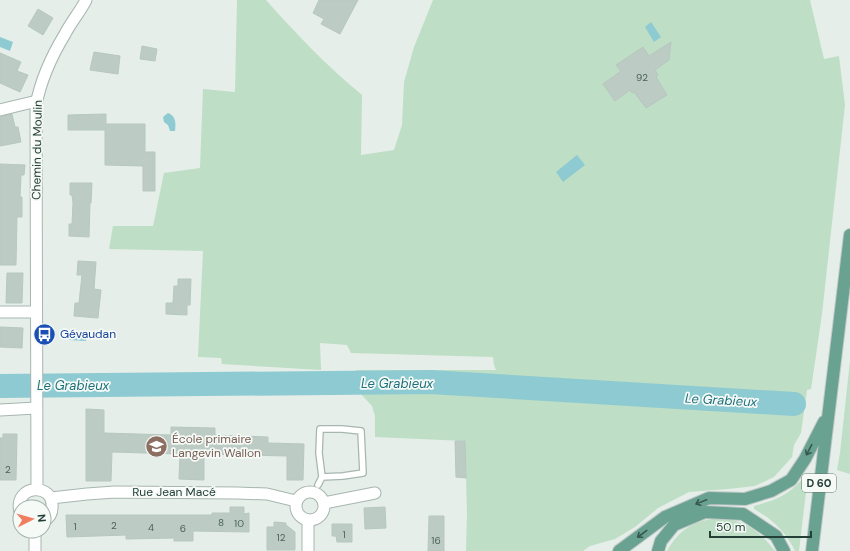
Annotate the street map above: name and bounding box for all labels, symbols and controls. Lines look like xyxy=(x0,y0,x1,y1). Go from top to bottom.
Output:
house number: 92 xyxy=(636,71,648,84)
street label: Chemin du Moulin xyxy=(28,100,46,200)
bus stop icon: Gévaudan xyxy=(32,321,58,347)
place label: Gévaudan xyxy=(60,326,116,342)
water label: Le Grabieux xyxy=(361,375,434,392)
water label: Le Grabieux xyxy=(37,377,110,394)
water label: Le Grabieux xyxy=(685,390,758,410)
place label: École primaire Langevin Wallon xyxy=(172,431,261,461)
school or university icon: École primaire Langevin Wallon xyxy=(144,433,170,459)
one-way arrow xyxy=(805,444,812,456)
house number: 2 xyxy=(5,463,11,476)
road number: D 60 xyxy=(802,474,836,492)
street label: Rue Jean Macé xyxy=(132,484,216,500)
north arrow xyxy=(12,499,52,539)
one-way arrow xyxy=(695,499,707,506)
text: N xyxy=(35,513,49,523)
scale bar xyxy=(710,513,811,539)
house number: 8 xyxy=(218,516,224,529)
house number: 10 xyxy=(234,517,244,530)
house number: 2 xyxy=(111,519,117,532)
text: 50 m xyxy=(716,519,745,535)
house number: 1 xyxy=(73,520,77,533)
house number: 4 xyxy=(148,521,154,534)
house number: 6 xyxy=(180,522,186,535)
house number: 1 xyxy=(342,528,346,541)
one-way arrow xyxy=(637,530,648,538)
house number: 12 xyxy=(277,531,286,544)
house number: 16 xyxy=(431,534,441,547)

